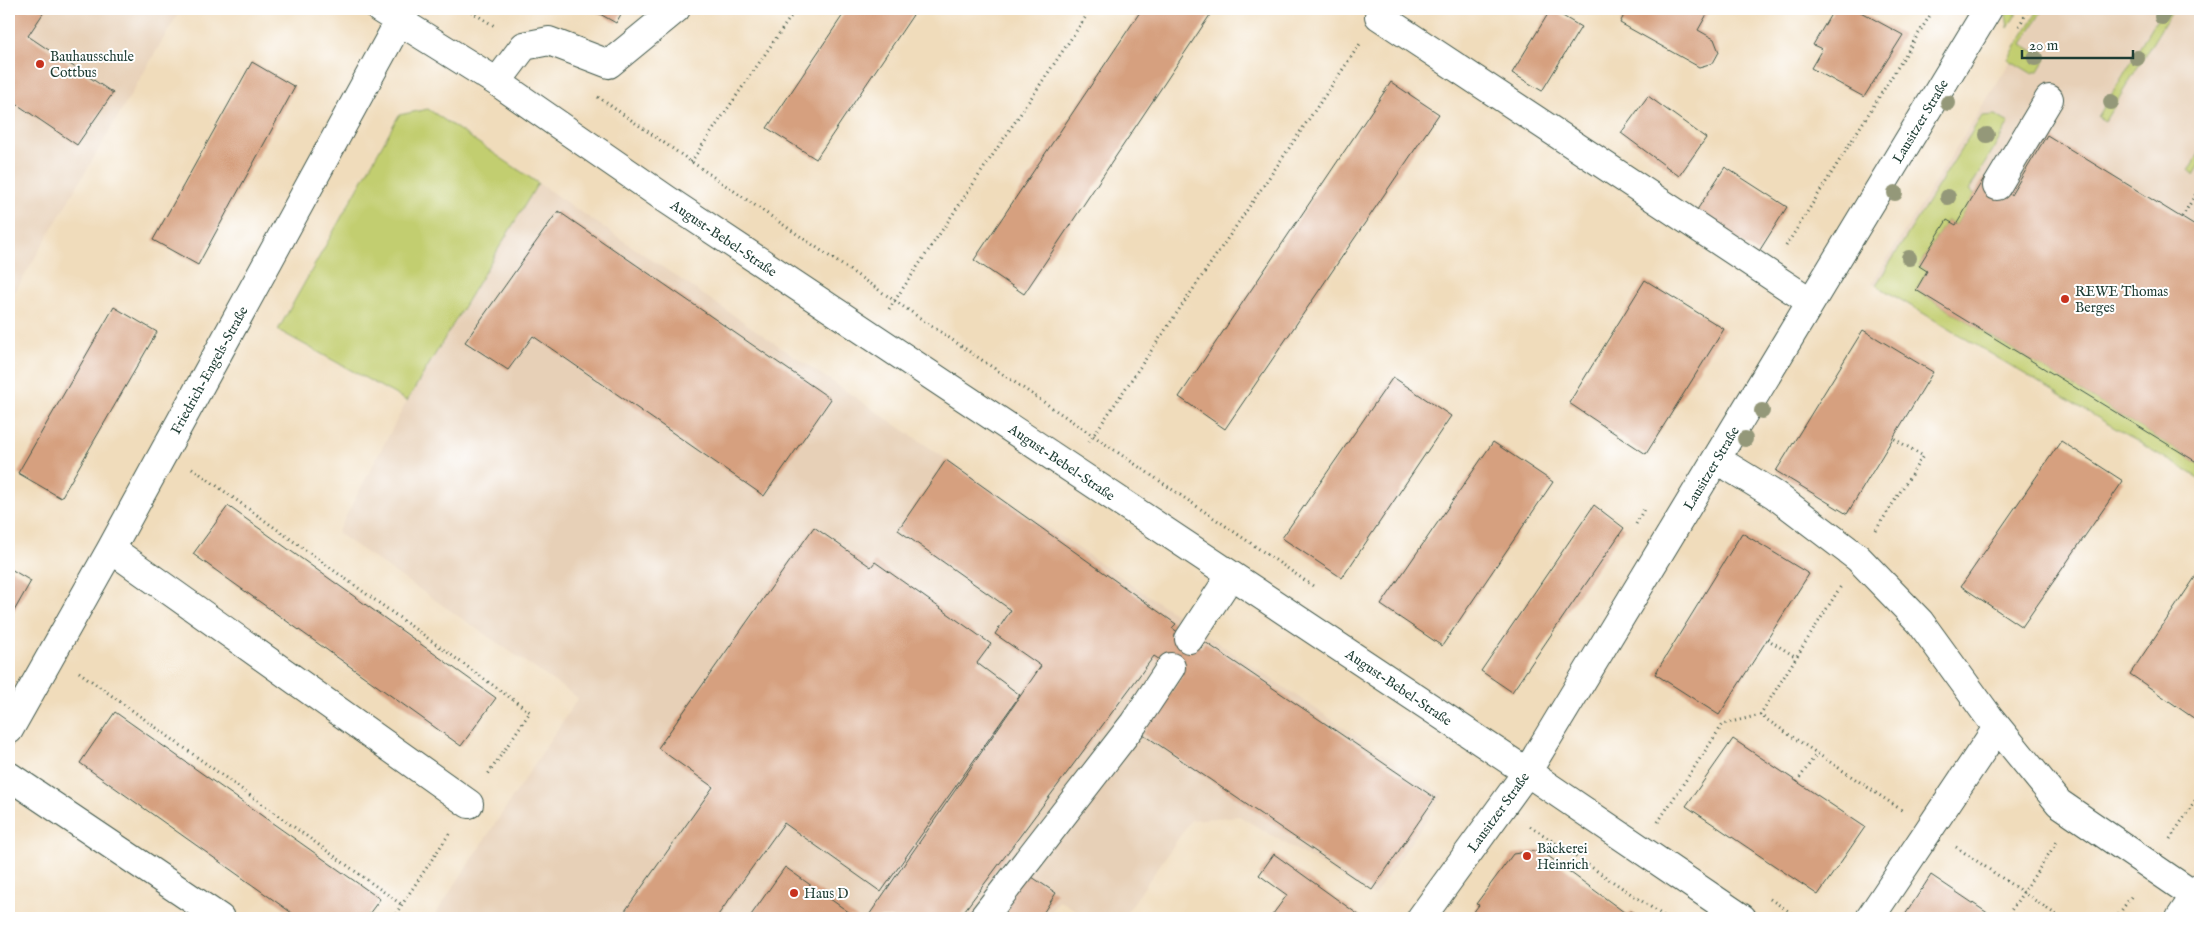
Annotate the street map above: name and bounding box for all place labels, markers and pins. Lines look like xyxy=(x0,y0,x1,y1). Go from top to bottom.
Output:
place label: Bauhausschule Cottbus xyxy=(50,48,135,82)
marker: Bauhausschule Cottbus xyxy=(34,58,46,70)
place label: REWE Thomas Berges xyxy=(2075,283,2168,317)
marker: REWE Thomas Berges xyxy=(2059,293,2071,305)
place label: Bäckerei Heinrich xyxy=(1537,840,1589,874)
marker: Bäckerei Heinrich xyxy=(1521,850,1533,862)
place label: Haus D xyxy=(804,885,849,903)
marker: Haus D xyxy=(788,887,800,899)

